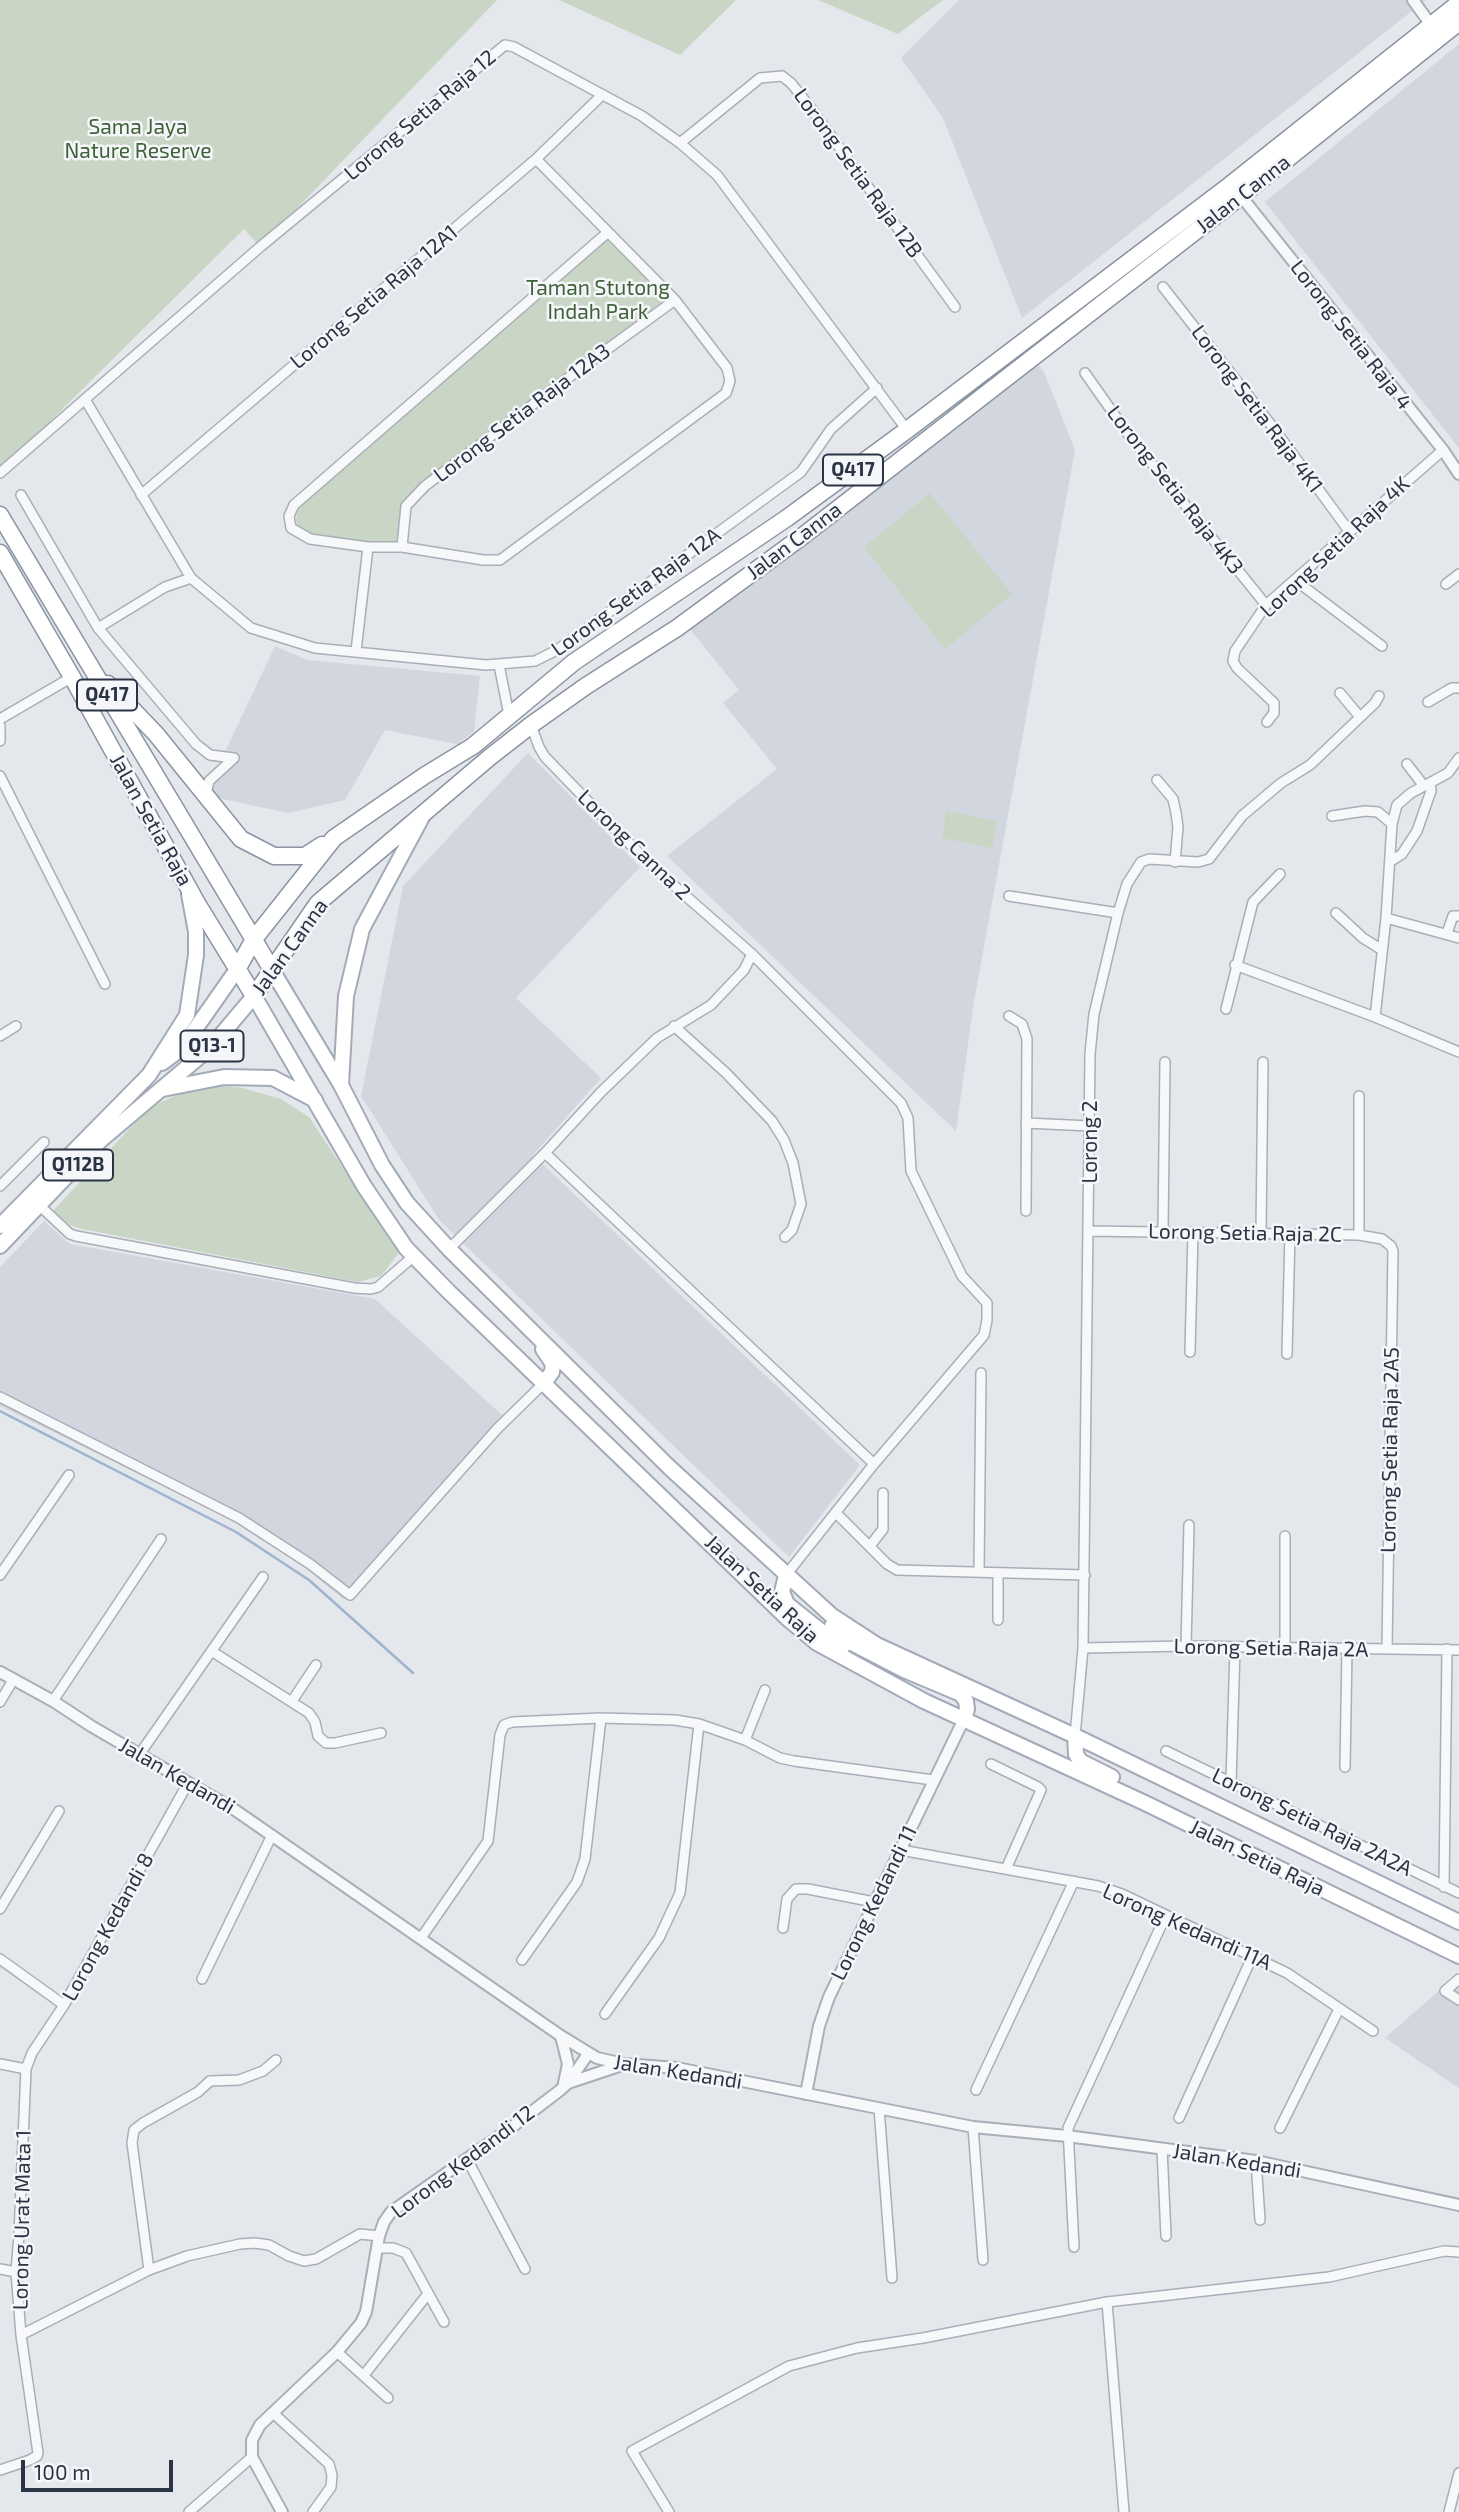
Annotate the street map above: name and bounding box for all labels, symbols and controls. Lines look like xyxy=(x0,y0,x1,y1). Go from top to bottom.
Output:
street label: Lorong Setia Raja 12 xyxy=(339,44,501,186)
street label: Lorong Setia Raja 12B xyxy=(788,83,928,263)
park label: Sama Jaya Nature Reserve xyxy=(64,114,212,164)
street label: Jalan Canna xyxy=(1191,149,1295,239)
street label: Lorong Setia Raja 12A1 xyxy=(285,220,463,374)
street label: Lorong Setia Raja 4 xyxy=(1285,255,1417,415)
park label: Taman Stutong Indah Park xyxy=(526,275,670,325)
street label: Lorong Setia Raja 4K1 xyxy=(1186,320,1328,498)
street label: Lorong Setia Raja 12A3 xyxy=(429,338,615,488)
street label: Lorong Setia Raja 4K3 xyxy=(1101,401,1249,579)
road number: Q417 xyxy=(823,454,883,485)
street label: Lorong Setia Raja 4K xyxy=(1255,471,1415,623)
street label: Jalan Canna xyxy=(741,497,847,585)
street label: Lorong Setia Raja 12A xyxy=(546,522,726,662)
road number: Q417 xyxy=(77,680,137,710)
street label: Jalan Setia Raja xyxy=(104,750,198,890)
street label: Lorong Canna 2 xyxy=(572,785,696,905)
street label: Jalan Canna xyxy=(247,894,333,1000)
road number: Q13-1 xyxy=(180,1030,244,1062)
street label: Lorong 2 xyxy=(1077,1100,1103,1184)
road number: Q112B xyxy=(43,1149,113,1180)
street label: Lorong Setia Raja 2C xyxy=(1148,1219,1342,1247)
street label: Lorong Setia Raja 2A5 xyxy=(1376,1347,1404,1553)
street label: Jalan Setia Raja xyxy=(700,1530,824,1648)
street label: Lorong Setia Raja 2A xyxy=(1173,1634,1369,1662)
street label: Jalan Kedandi xyxy=(115,1733,239,1819)
street label: Lorong Setia Raja 2A2A xyxy=(1208,1763,1416,1881)
street label: Jalan Setia Raja xyxy=(1185,1814,1329,1902)
street label: Lorong Kedandi 11 xyxy=(826,1821,922,1985)
street label: Lorong Kedandi 8 xyxy=(57,1849,159,2005)
street label: Lorong Kedandi 11A xyxy=(1099,1878,1275,1976)
street label: Jalan Kedandi xyxy=(612,2049,744,2095)
street label: Lorong Kedandi 12 xyxy=(386,2100,540,2224)
street label: Lorong Urat Mata 1 xyxy=(8,2130,36,2310)
street label: Jalan Kedandi xyxy=(1171,2138,1303,2184)
scale bar xyxy=(24,2446,177,2490)
text: 100 m xyxy=(34,2459,91,2484)

